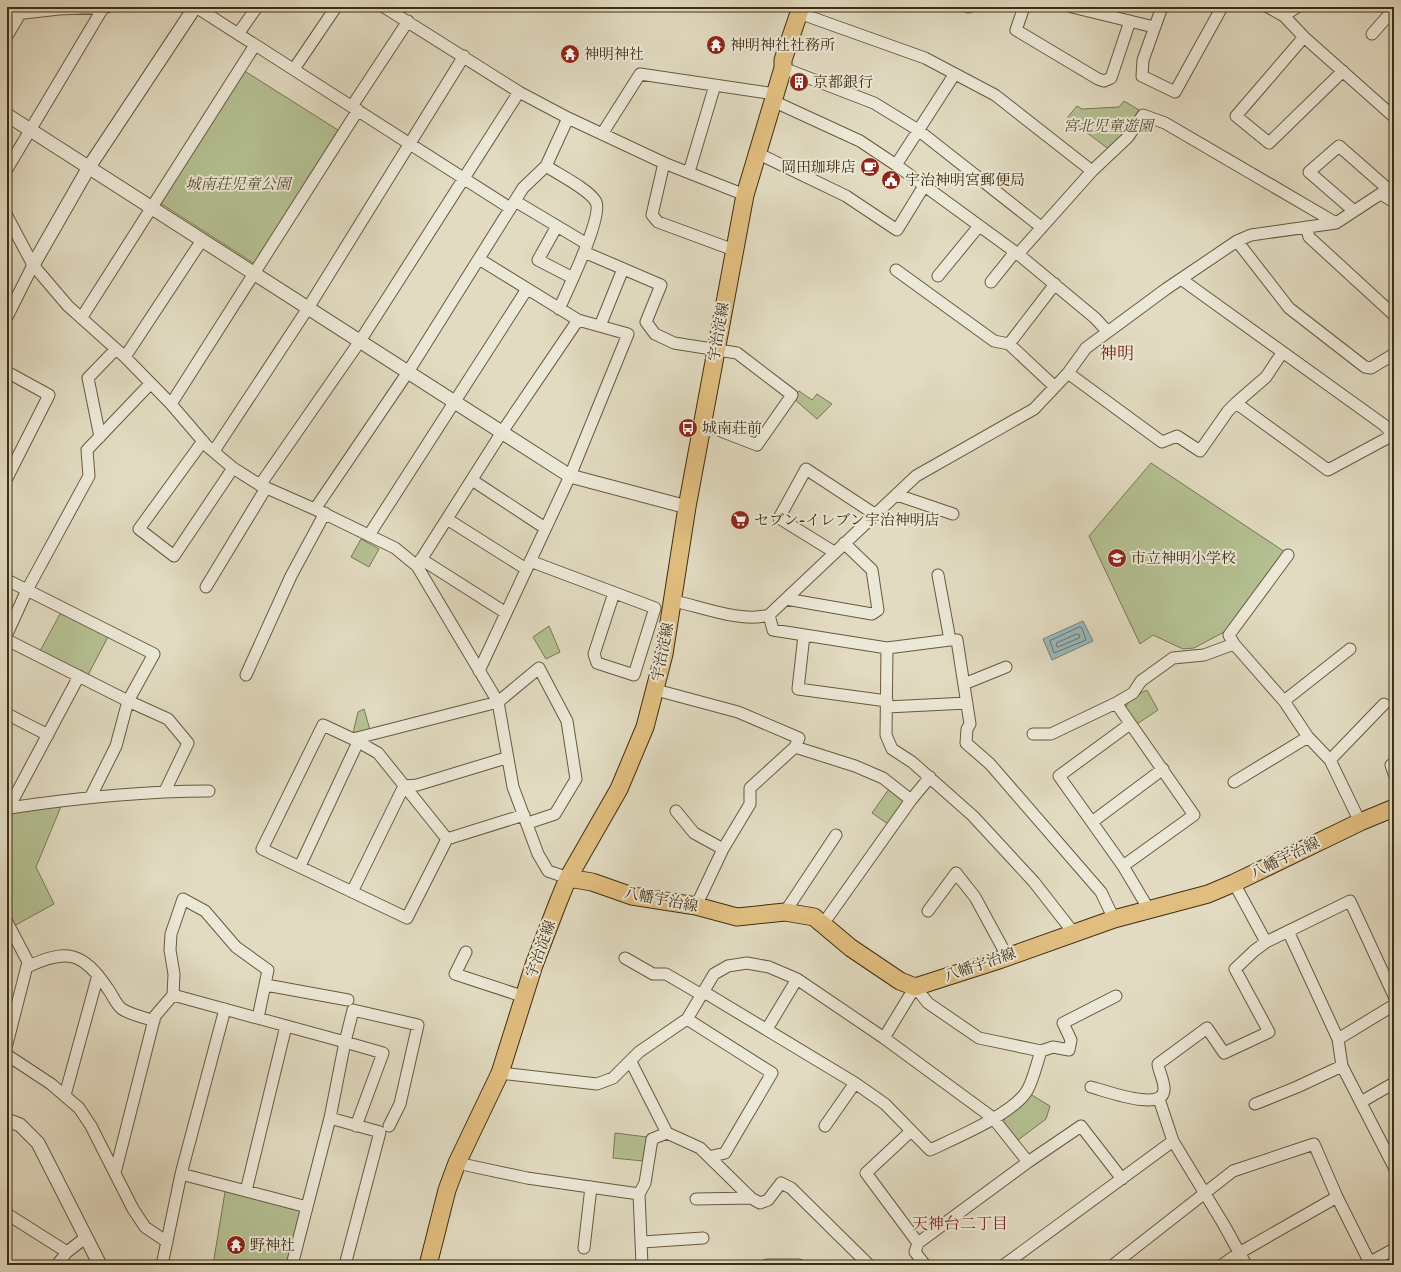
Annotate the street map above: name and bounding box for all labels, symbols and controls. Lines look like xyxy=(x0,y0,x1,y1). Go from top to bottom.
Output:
temple icon: 神明神社社務所 xyxy=(705,34,727,56)
place label: 神明神社社務所 xyxy=(730,36,835,55)
temple icon: 神明神社 xyxy=(559,43,581,65)
place label: 神明神社 xyxy=(584,45,644,64)
building icon: 京都銀行 xyxy=(788,71,810,93)
place label: 京都銀行 xyxy=(813,73,873,92)
park label: 宮北児童遊園 xyxy=(1063,117,1156,136)
cafe icon: 岡田珈琲店 xyxy=(859,156,881,178)
place label: 岡田珈琲店 xyxy=(781,158,856,177)
public building icon: 宇治神明宮郵便局 xyxy=(880,169,902,191)
place label: 宇治神明宮郵便局 xyxy=(905,171,1025,190)
park label: 城南荘児童公園 xyxy=(185,175,293,194)
street label: 宇治淀線 xyxy=(704,301,734,363)
district label: 神明 xyxy=(1100,344,1134,365)
bus stop icon: 城南荘前 xyxy=(677,417,699,439)
place label: 城南荘前 xyxy=(702,419,762,438)
supermarket icon: セブン-イレブン宇治神明店 xyxy=(729,509,751,531)
place label: セブン-イレブン宇治神明店 xyxy=(754,511,940,530)
school or university icon: 市立神明小学校 xyxy=(1106,547,1128,569)
place label: 市立神明小学校 xyxy=(1131,549,1236,568)
street label: 宇治淀線 xyxy=(648,621,678,683)
street label: 八幡宇治線 xyxy=(1247,833,1323,883)
street label: 八幡宇治線 xyxy=(622,884,700,916)
street label: 宇治淀線 xyxy=(522,918,560,980)
street label: 八幡宇治線 xyxy=(941,944,1019,986)
district label: 天神台二丁目 xyxy=(912,1215,1008,1235)
temple icon: 野神社 xyxy=(225,1234,247,1256)
place label: 野神社 xyxy=(250,1236,295,1255)

